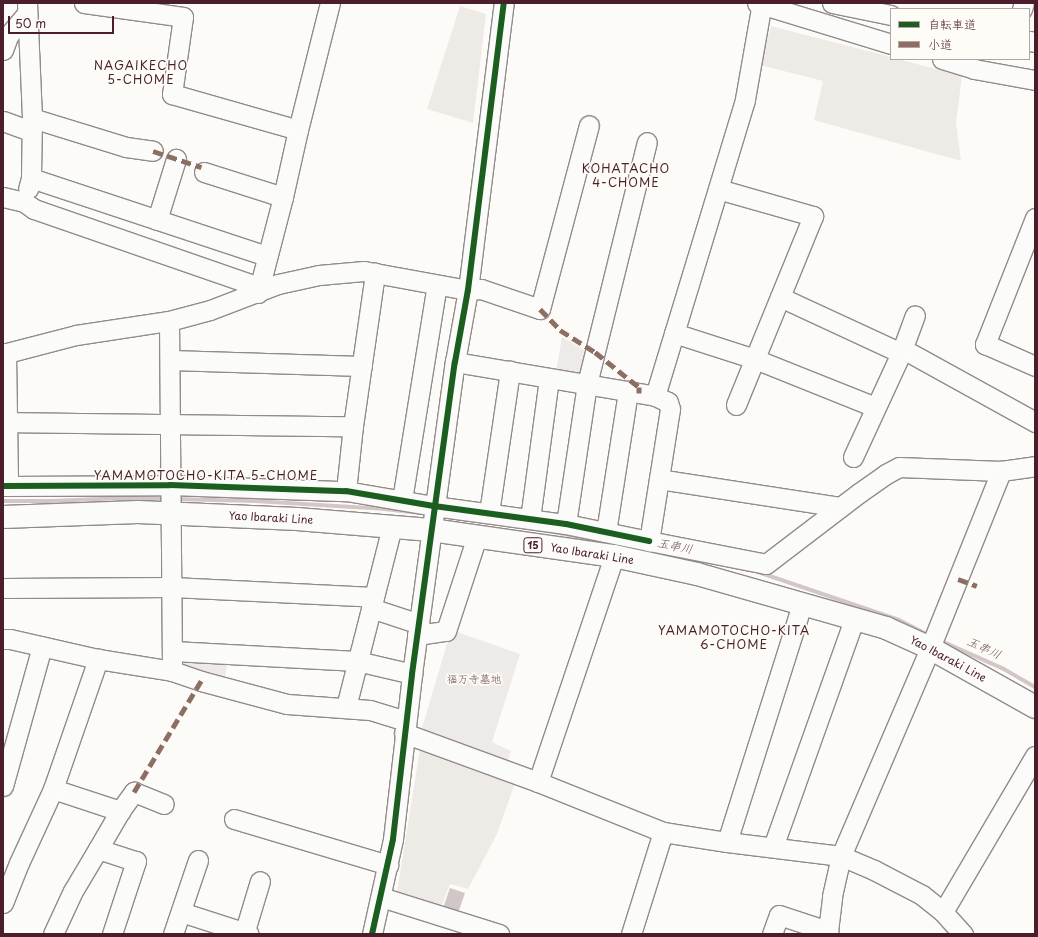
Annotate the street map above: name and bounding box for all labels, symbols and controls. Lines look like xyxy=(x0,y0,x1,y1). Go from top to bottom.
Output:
scale bar xyxy=(10,8,116,34)
legend xyxy=(890,8,1030,60)
text: 50 m xyxy=(15,14,46,32)
text: 自転車道 xyxy=(928,15,976,33)
text: 小道 xyxy=(928,35,952,53)
district label: NAGAIKECHO 5-CHOME xyxy=(94,59,188,87)
district label: KOHATACHO 4-CHOME xyxy=(581,162,671,190)
district label: YAMAMOTOCHO-KITA 5-CHOME xyxy=(94,469,318,483)
street label: Yao Ibaraki Line xyxy=(228,509,314,527)
water label: 玉串川 xyxy=(656,535,694,557)
road number: 15 xyxy=(523,537,543,553)
street label: Yao Ibaraki Line xyxy=(548,541,636,567)
district label: YAMAMOTOCHO-KITA 6-CHOME xyxy=(659,624,809,652)
street label: Yao Ibaraki Line xyxy=(907,633,989,685)
water label: 玉串川 xyxy=(965,634,1003,662)
park label: 福万寺墓地 xyxy=(447,672,501,686)

